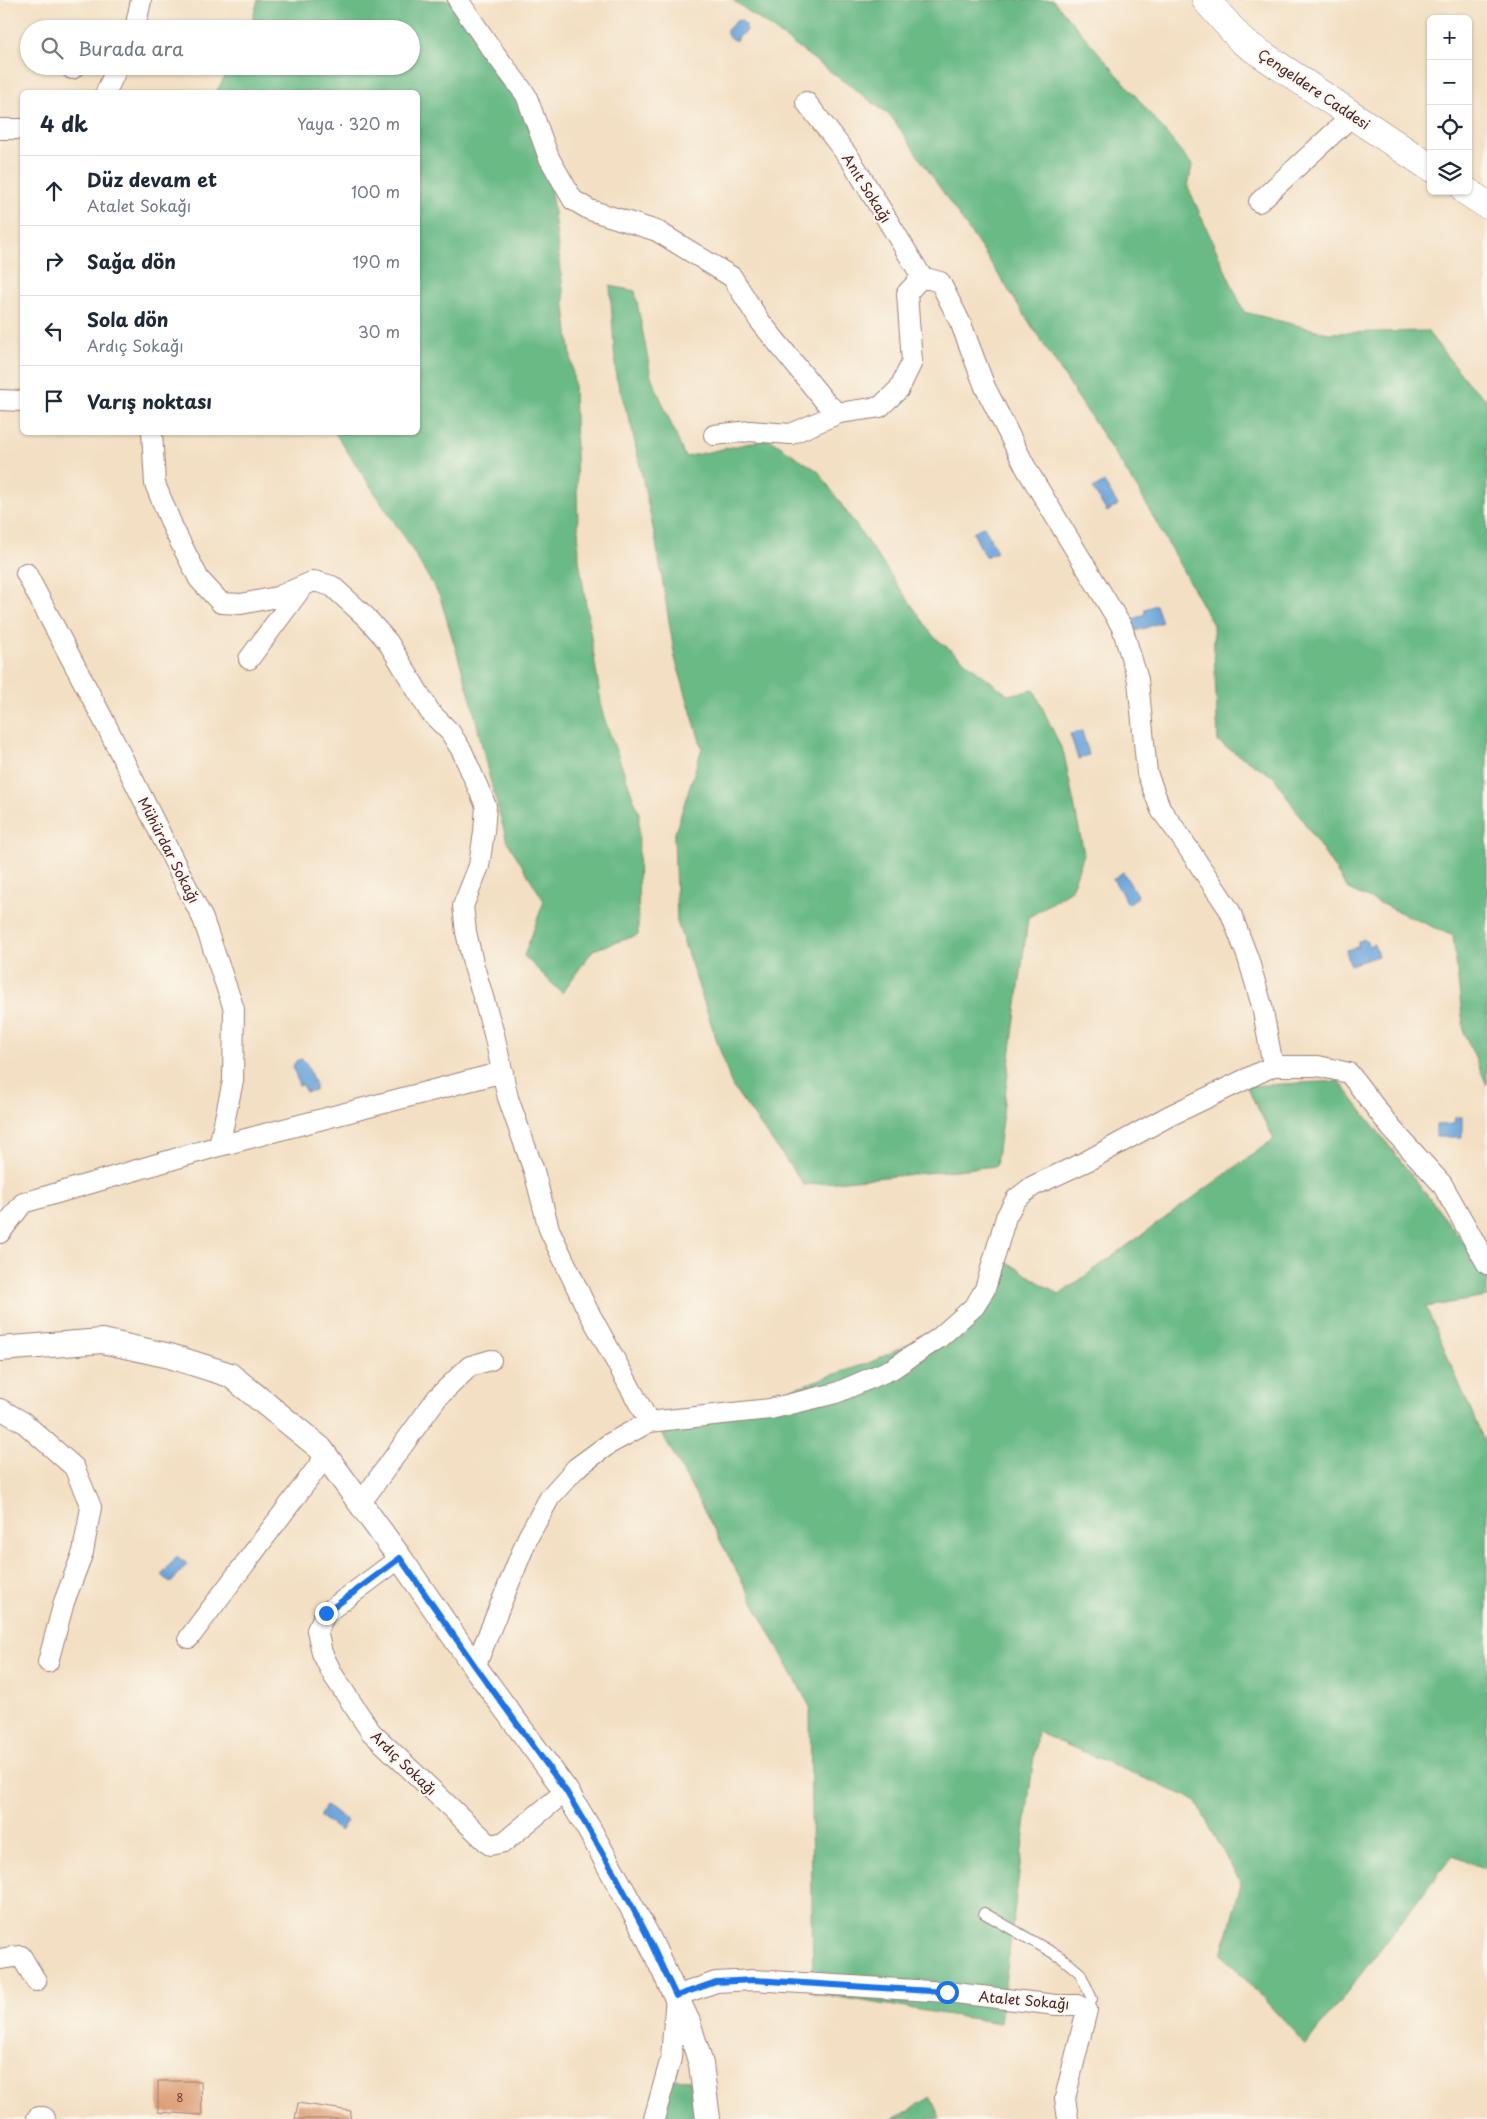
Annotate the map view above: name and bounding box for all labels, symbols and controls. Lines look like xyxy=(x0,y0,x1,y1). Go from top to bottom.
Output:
map controls xyxy=(1427,15,1472,195)
button: + xyxy=(1427,15,1472,60)
search box xyxy=(20,20,420,75)
icon: search xyxy=(38,34,66,62)
text: Burada ara xyxy=(78,34,183,62)
street label: Çengeldere Caddesi xyxy=(1254,44,1374,134)
button: − xyxy=(1427,60,1472,105)
button: locate xyxy=(1427,105,1472,150)
text: 4 dk xyxy=(40,107,88,139)
text: Yaya · 320 m xyxy=(297,111,400,135)
street label: Anıt Sokağı xyxy=(837,149,897,227)
button: layers xyxy=(1427,150,1472,195)
text: Düz devam et xyxy=(87,165,217,193)
icon: ahead xyxy=(40,177,68,205)
text: 100 m xyxy=(351,179,400,203)
text: Atalet Sokağı xyxy=(87,193,191,217)
icon: right xyxy=(40,247,68,275)
text: Sağa dön xyxy=(87,247,176,275)
text: 190 m xyxy=(352,249,400,273)
text: Sola dön xyxy=(87,305,168,333)
icon: left xyxy=(40,317,68,345)
text: 30 m xyxy=(358,319,400,343)
text: Ardıç Sokağı xyxy=(87,333,184,357)
icon: arrive xyxy=(40,387,68,415)
text: Varış noktası xyxy=(87,387,212,415)
street label: Mühürdar Sokağı xyxy=(133,793,205,907)
route end xyxy=(315,1602,338,1625)
street label: Ardıç Sokağı xyxy=(366,1726,442,1800)
route start xyxy=(936,1981,959,2004)
street label: Atalet Sokağı xyxy=(978,1986,1070,2014)
house number: 8 xyxy=(177,2089,184,2106)

